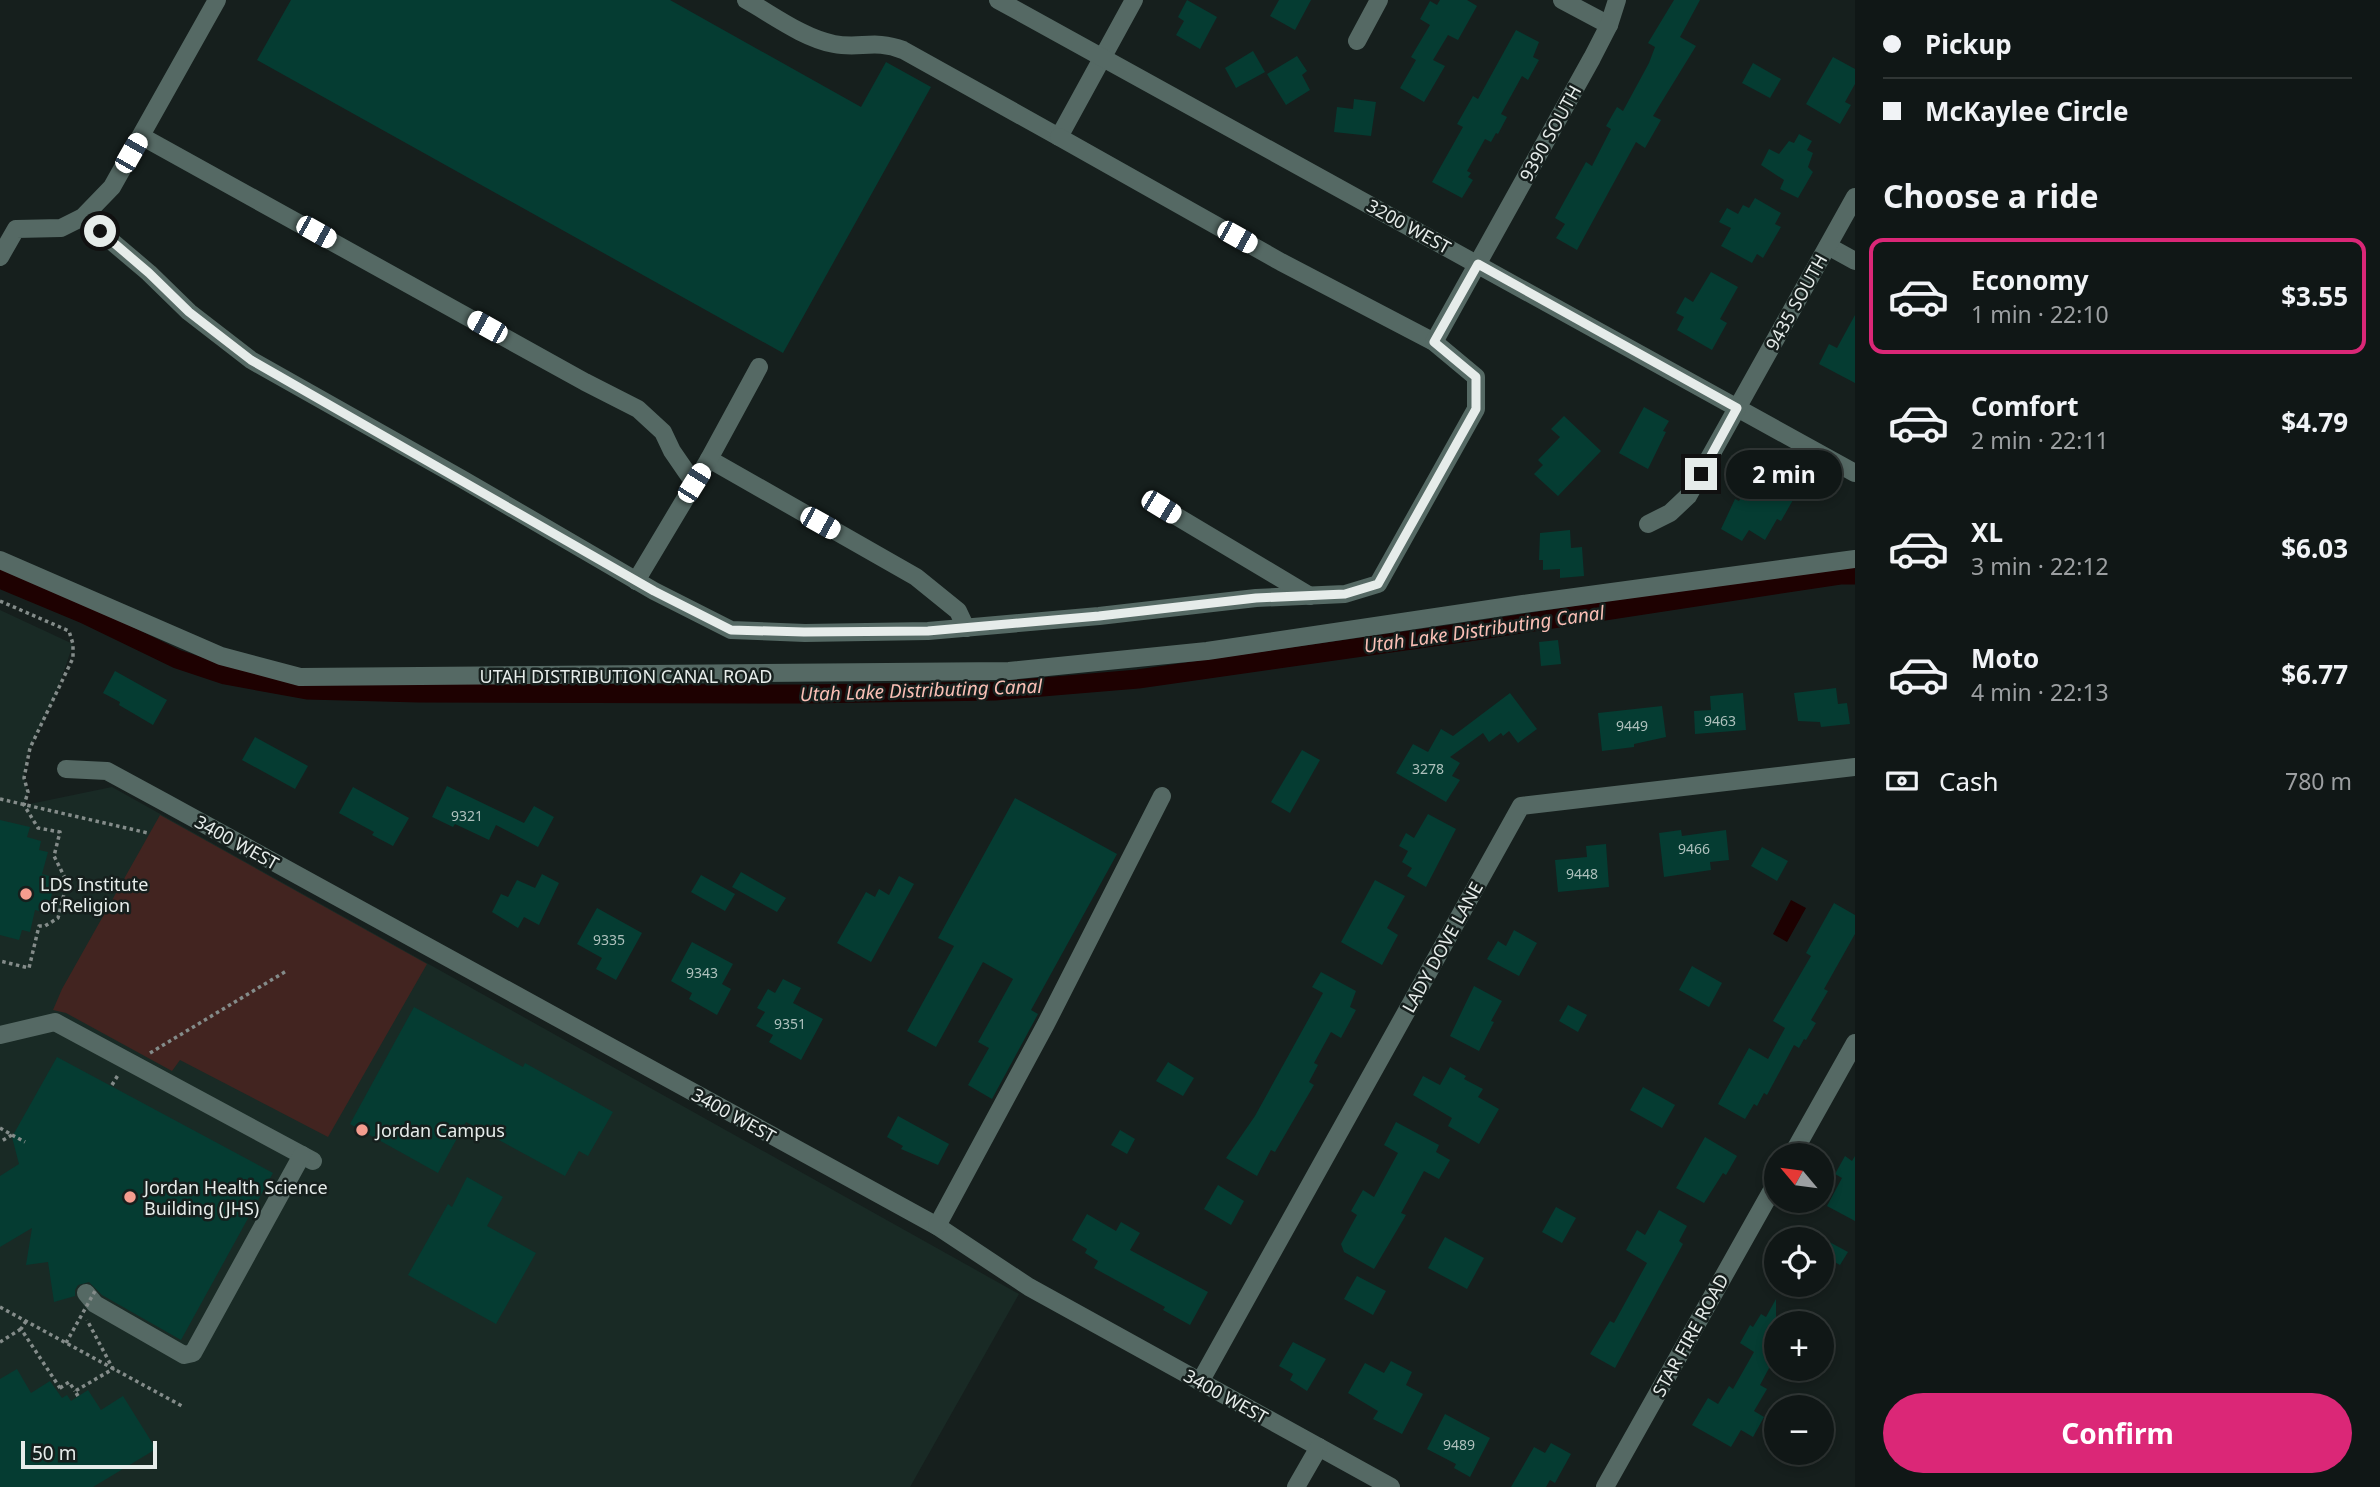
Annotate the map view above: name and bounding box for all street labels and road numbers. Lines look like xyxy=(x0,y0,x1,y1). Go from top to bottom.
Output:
street label: 9390 SOUTH xyxy=(1514,81,1586,185)
street label: 3200 WEST xyxy=(1363,193,1455,259)
street label: 9435 SOUTH xyxy=(1760,250,1832,354)
street label: UTAH DISTRIBUTION CANAL ROAD xyxy=(480,664,772,688)
street label: 3400 WEST xyxy=(191,809,283,875)
street label: LADY DOVE LANE xyxy=(1396,877,1488,1017)
street label: 3400 WEST xyxy=(688,1082,780,1148)
street label: STAR FIRE ROAD xyxy=(1646,1269,1734,1401)
street label: 3400 WEST xyxy=(1180,1363,1272,1429)

